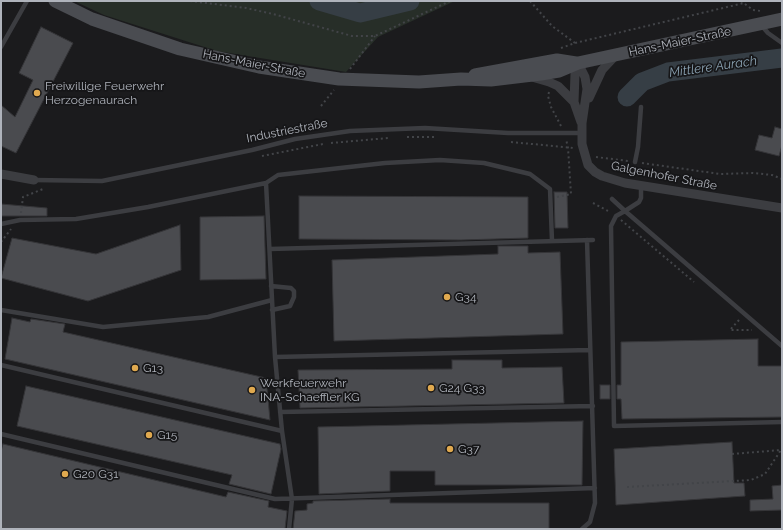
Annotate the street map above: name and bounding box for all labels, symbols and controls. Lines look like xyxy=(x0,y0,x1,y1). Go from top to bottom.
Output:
street label: Hans-Maier-Straße xyxy=(628,24,732,60)
street label: Hans-Maier-Straße xyxy=(201,47,307,81)
water label: Mittlere Aurach xyxy=(668,53,758,81)
place label: Freiwillige Feuerwehr Herzogenaurach xyxy=(45,79,164,107)
marker: Freiwillige Feuerwehr Herzogenaurach xyxy=(32,88,42,98)
street label: Industriestraße xyxy=(245,116,329,146)
street label: Galgenhofer Straße xyxy=(610,159,718,193)
place label: G34 xyxy=(455,290,477,304)
marker: G34 xyxy=(442,292,452,302)
place label: G13 xyxy=(143,361,163,375)
marker: G13 xyxy=(130,363,140,373)
place label: Werkfeuerwehr INA-Schaeffler KG xyxy=(260,376,360,404)
place label: G24 G33 xyxy=(439,381,485,395)
marker: G24 G33 xyxy=(426,383,436,393)
marker: Werkfeuerwehr INA-Schaeffler KG xyxy=(247,385,257,395)
place label: G15 xyxy=(157,428,177,442)
marker: G15 xyxy=(144,430,154,440)
place label: G37 xyxy=(458,442,479,456)
marker: G37 xyxy=(445,444,455,454)
place label: G20 G31 xyxy=(73,467,118,481)
marker: G20 G31 xyxy=(60,469,70,479)

